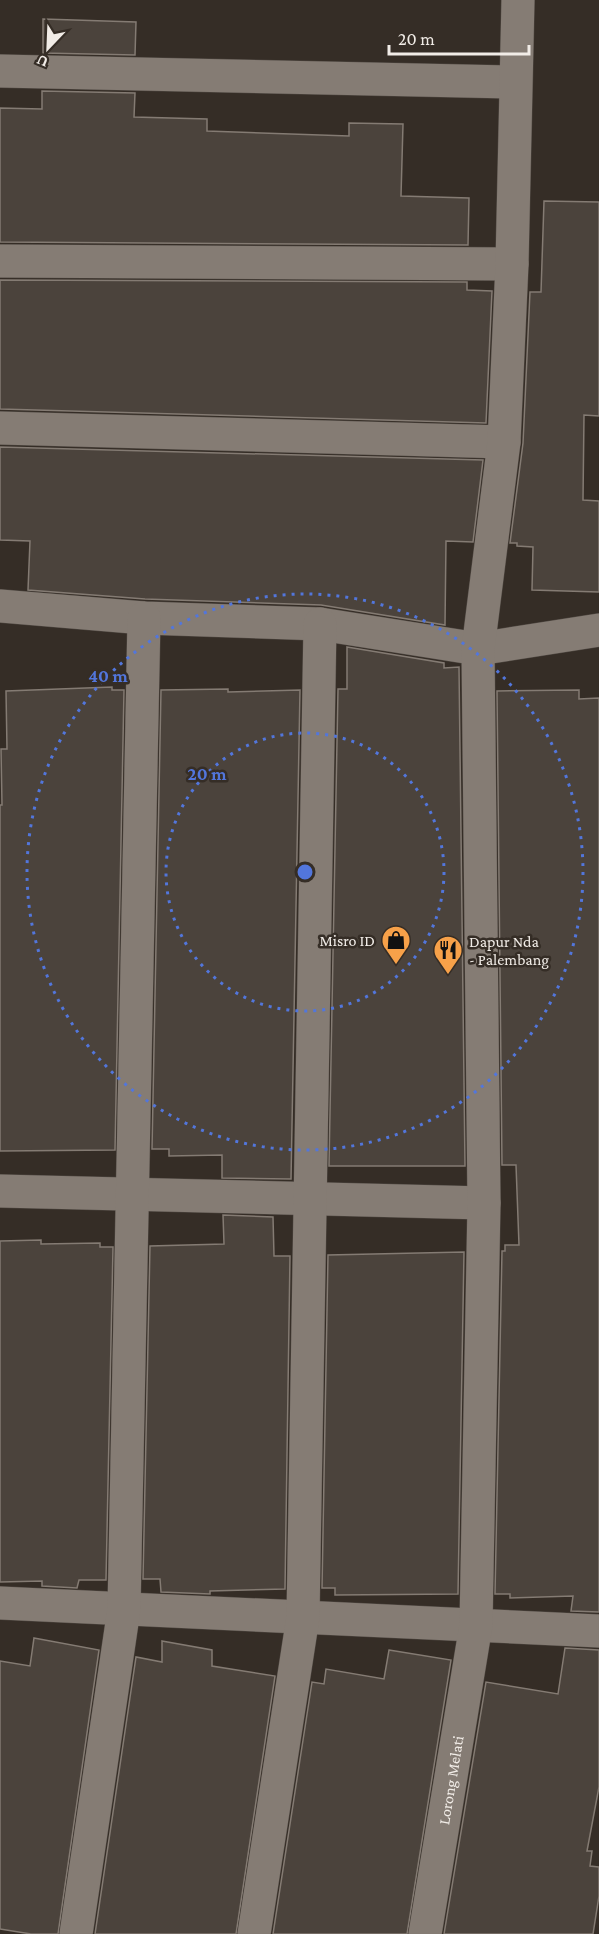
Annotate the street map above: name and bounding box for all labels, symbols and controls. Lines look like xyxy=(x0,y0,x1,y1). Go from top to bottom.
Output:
north arrow xyxy=(18,18,78,78)
scale bar xyxy=(389,18,528,56)
text: 20 m xyxy=(398,29,435,49)
text: U xyxy=(34,51,51,71)
text: 40 m xyxy=(88,666,128,686)
text: 20 m xyxy=(188,764,227,784)
centre of rings xyxy=(295,862,315,882)
shop icon: Misro ID xyxy=(380,924,412,966)
place label: Misro ID xyxy=(319,932,375,949)
place label: Dapur Nda - Palembang xyxy=(469,933,549,969)
restaurant icon: Dapur Nda - Palembang xyxy=(432,934,464,976)
street label: Lorong Melati xyxy=(435,1734,467,1826)

